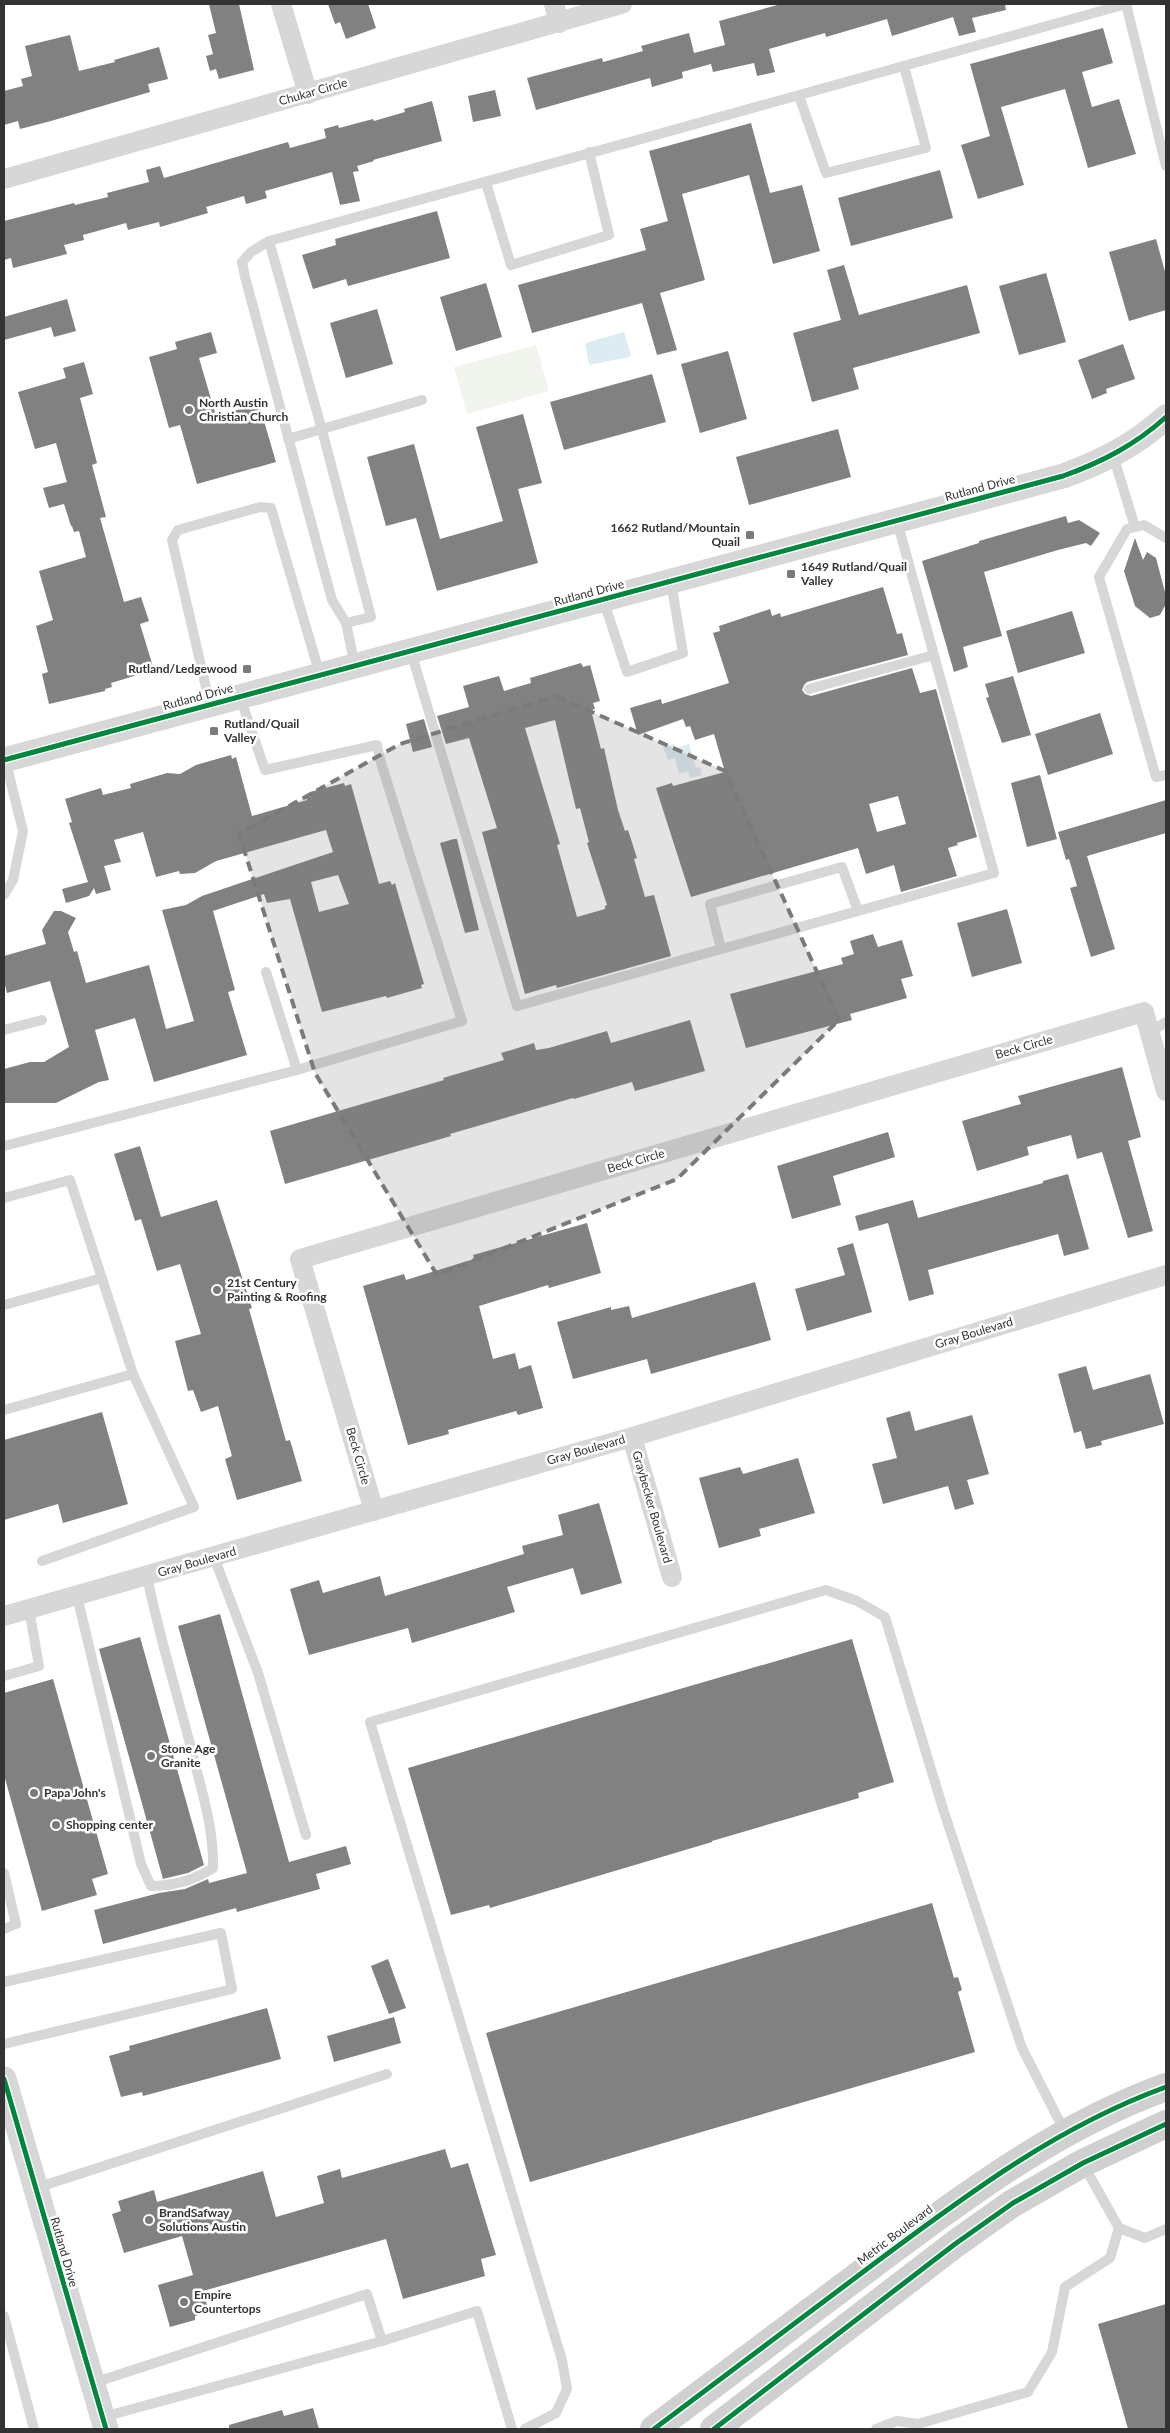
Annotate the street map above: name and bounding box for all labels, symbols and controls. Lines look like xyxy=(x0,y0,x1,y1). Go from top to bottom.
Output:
street label: Chukar Circle xyxy=(277,75,349,108)
place label: North Austin Christian Church xyxy=(199,395,289,424)
marker: North Austin Christian Church xyxy=(183,404,195,416)
street label: Rutland Drive xyxy=(943,471,1017,504)
place label: 1662 Rutland/Mountain Quail xyxy=(610,520,740,549)
marker: 1662 Rutland/Mountain Quail xyxy=(744,529,756,541)
place label: 1649 Rutland/Quail Valley xyxy=(800,559,907,588)
marker: 1649 Rutland/Quail Valley xyxy=(785,568,797,580)
street label: Rutland Drive xyxy=(552,576,626,609)
place label: Rutland/Ledgewood xyxy=(128,661,237,676)
marker: Rutland/Ledgewood xyxy=(241,663,253,675)
street label: Rutland Drive xyxy=(161,680,235,713)
place label: Rutland/Quail Valley xyxy=(223,716,299,745)
marker: Rutland/Quail Valley xyxy=(208,725,220,737)
street label: Beck Circle xyxy=(994,1031,1054,1062)
street label: Beck Circle xyxy=(606,1145,666,1176)
place label: 21st Century Painting & Roofing xyxy=(227,1275,327,1304)
marker: 21st Century Painting & Roofing xyxy=(211,1284,223,1296)
street label: Gray Boulevard xyxy=(933,1314,1015,1352)
street label: Beck Circle xyxy=(343,1426,374,1486)
street label: Gray Boulevard xyxy=(545,1431,627,1468)
street label: Graybecker Boulevard xyxy=(629,1449,676,1565)
street label: Gray Boulevard xyxy=(156,1543,238,1580)
place label: Stone Age Granite xyxy=(161,1741,216,1770)
marker: Stone Age Granite xyxy=(145,1750,157,1762)
place label: Papa John's xyxy=(44,1785,106,1800)
marker: Papa John's xyxy=(28,1787,40,1799)
place label: Shopping center xyxy=(66,1817,153,1832)
marker: Shopping center xyxy=(50,1819,62,1831)
street label: Metric Boulevard xyxy=(854,2201,935,2268)
place label: BrandSafway Solutions Austin xyxy=(159,2205,246,2234)
marker: BrandSafway Solutions Austin xyxy=(143,2214,155,2226)
street label: Rutland Drive xyxy=(47,2215,82,2289)
place label: Empire Countertops xyxy=(194,2287,261,2316)
marker: Empire Countertops xyxy=(178,2296,190,2308)

